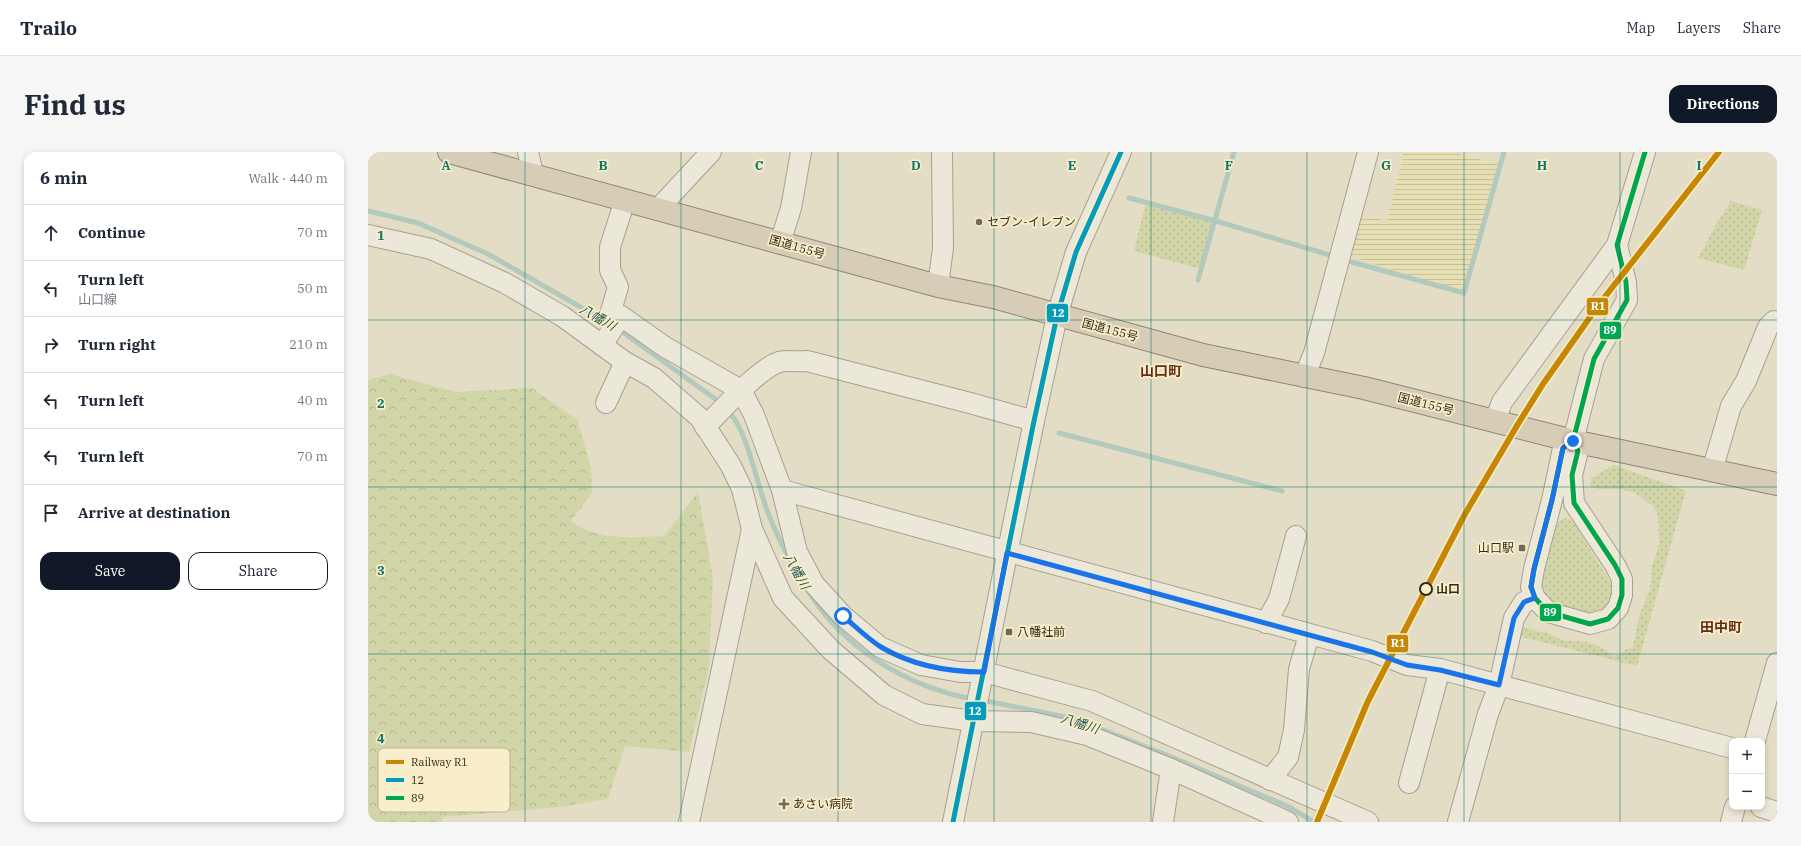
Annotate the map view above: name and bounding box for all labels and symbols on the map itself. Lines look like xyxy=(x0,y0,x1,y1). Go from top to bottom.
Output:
text: A xyxy=(441,157,451,174)
text: B xyxy=(598,157,608,174)
text: C xyxy=(755,157,764,174)
text: D xyxy=(911,157,921,174)
text: E xyxy=(1068,157,1076,174)
text: F xyxy=(1225,157,1233,174)
text: G xyxy=(1381,157,1391,174)
text: H xyxy=(1537,157,1548,174)
text: I xyxy=(1697,157,1702,174)
place label: セブン-イレブン xyxy=(987,214,1076,229)
marker: セブン-イレブン xyxy=(974,217,984,227)
text: 1 xyxy=(377,227,385,244)
street label: 国道155号 xyxy=(767,231,827,262)
line badge: R1 xyxy=(1586,297,1609,316)
text: R1 xyxy=(1591,299,1606,313)
water label: 八幡川 xyxy=(577,300,621,336)
line badge: 12 xyxy=(1046,303,1069,323)
text: 12 xyxy=(1051,306,1065,320)
street label: 国道155号 xyxy=(1080,315,1140,344)
line badge: 89 xyxy=(1599,321,1622,340)
text: 89 xyxy=(1603,323,1617,337)
district label: 山口町 xyxy=(1140,362,1182,380)
street label: 国道155号 xyxy=(1396,389,1456,418)
text: 2 xyxy=(377,395,385,412)
route end xyxy=(1564,432,1582,450)
place label: 山口駅 xyxy=(1478,540,1514,555)
marker: 山口駅 xyxy=(1517,543,1527,553)
water label: 八幡川 xyxy=(779,550,815,594)
text: 3 xyxy=(377,562,385,579)
place label: 山口 xyxy=(1436,581,1460,596)
marker: 山口 xyxy=(1419,582,1433,596)
line badge: 89 xyxy=(1539,603,1562,622)
text: 89 xyxy=(1543,605,1557,619)
route start xyxy=(834,607,852,625)
district label: 田中町 xyxy=(1700,618,1742,636)
place label: 八幡社前 xyxy=(1017,624,1065,639)
marker: 八幡社前 xyxy=(1004,627,1014,637)
line badge: R1 xyxy=(1386,634,1409,653)
text: R1 xyxy=(1391,636,1406,650)
line badge: 12 xyxy=(964,701,987,721)
text: 12 xyxy=(968,704,982,718)
water label: 八幡川 xyxy=(1059,709,1103,738)
text: 4 xyxy=(377,730,385,747)
legend xyxy=(378,748,510,812)
text: Railway R1 xyxy=(411,755,468,769)
text: 12 xyxy=(411,773,424,787)
text: 89 xyxy=(411,791,424,805)
place label: あさい病院 xyxy=(793,796,853,811)
marker: あさい病院 xyxy=(778,798,790,810)

